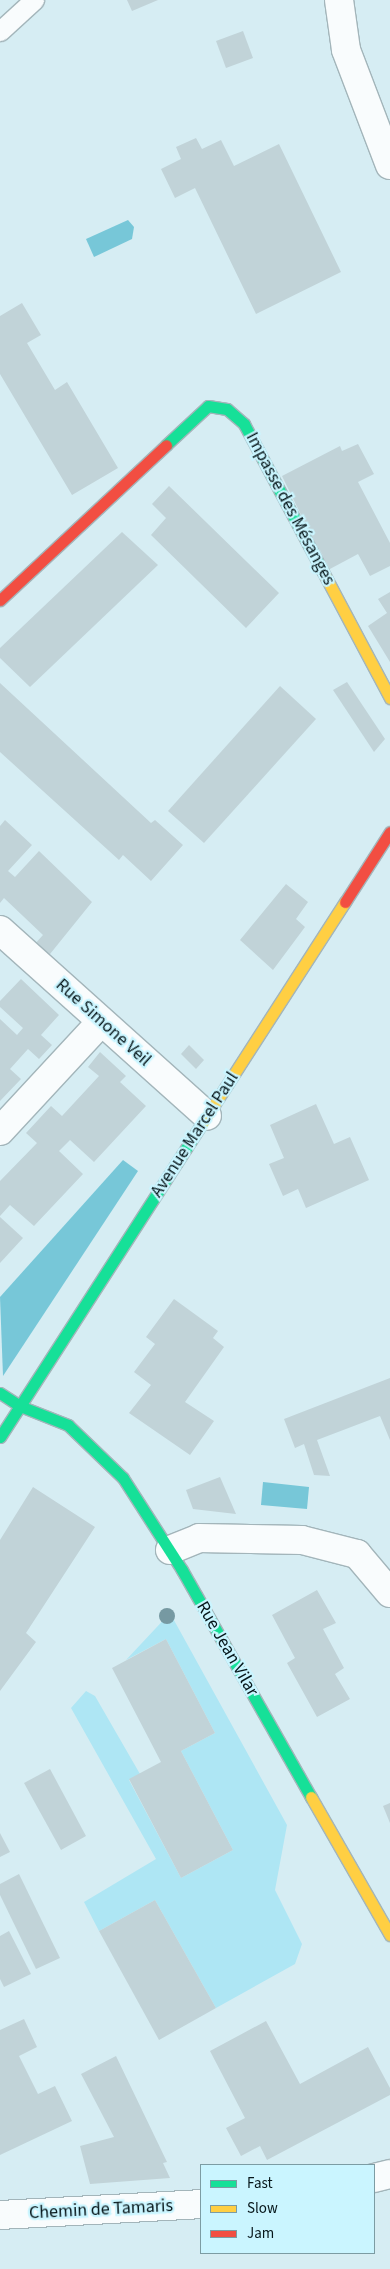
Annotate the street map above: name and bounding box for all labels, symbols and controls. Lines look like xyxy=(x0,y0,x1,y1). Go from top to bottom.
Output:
street label: Impasse des Mésanges xyxy=(241,429,339,589)
street label: Rue Simone Veil xyxy=(51,975,155,1071)
street label: Avenue Marcel Paul xyxy=(146,1068,244,1202)
street label: Rue Jean Vilar xyxy=(191,1598,263,1700)
legend xyxy=(200,2164,375,2254)
text: Fast xyxy=(247,2173,273,2194)
street label: Chemin de Tamaris xyxy=(29,2195,173,2225)
text: Slow xyxy=(247,2198,278,2219)
text: Jam xyxy=(247,2223,274,2244)

